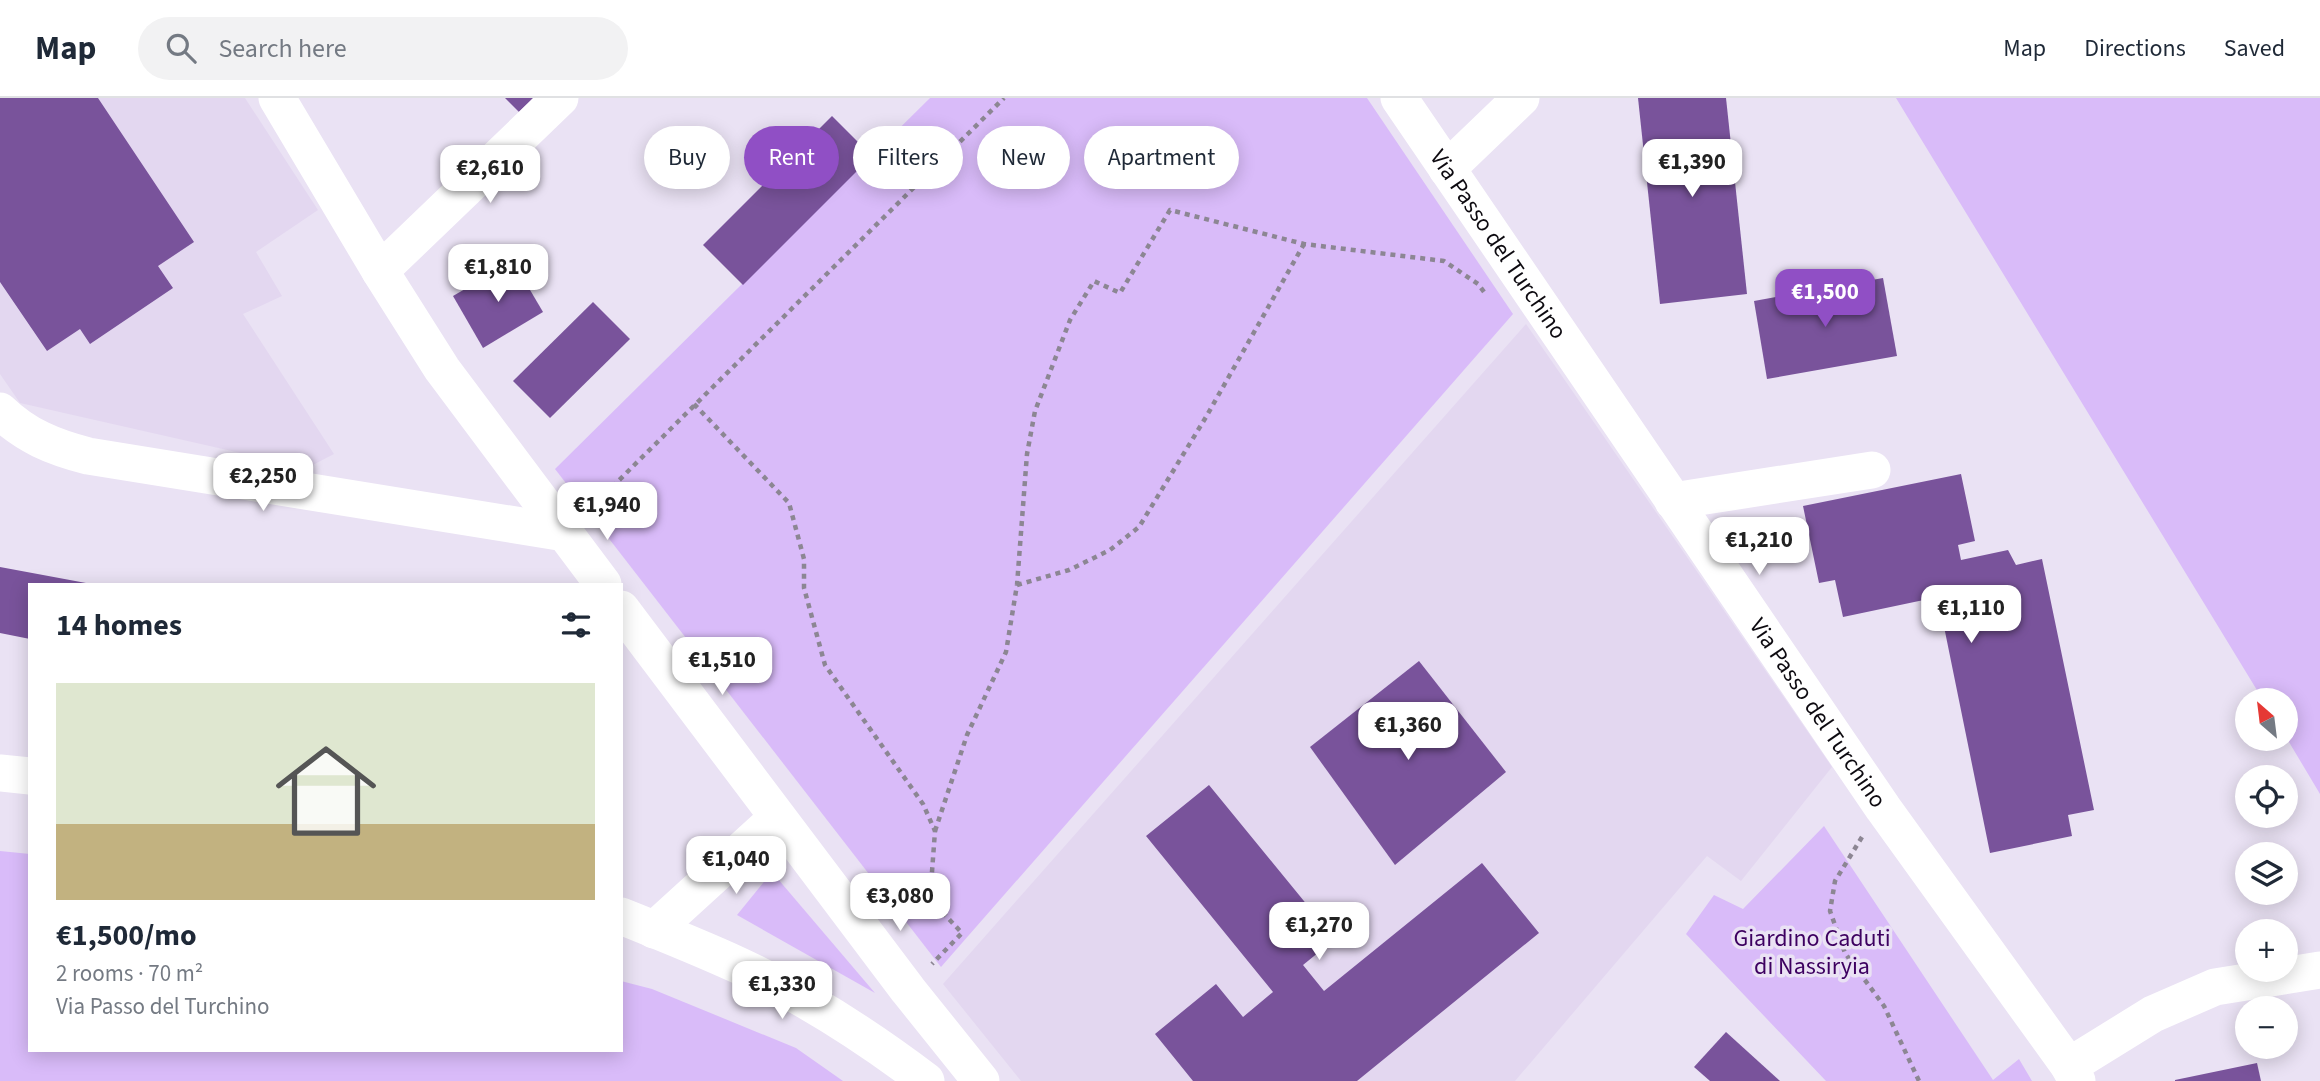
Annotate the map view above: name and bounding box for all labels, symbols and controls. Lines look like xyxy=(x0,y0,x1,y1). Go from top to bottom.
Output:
search box xyxy=(138,17,628,80)
text: Map xyxy=(35,25,96,72)
icon: search xyxy=(162,29,200,67)
text: Search here xyxy=(218,30,347,67)
text: Map xyxy=(2003,31,2046,66)
text: Directions xyxy=(2084,31,2186,66)
text: Saved xyxy=(2224,31,2285,66)
chip: Buy xyxy=(644,126,730,189)
chip: Rent xyxy=(744,126,839,189)
chip: Filters xyxy=(853,126,963,189)
chip: New xyxy=(977,126,1070,189)
chip: Apartment xyxy=(1084,126,1239,189)
pin: €1,390 xyxy=(1635,140,1749,199)
street label: Via Passo del Turchino xyxy=(1421,143,1576,347)
text: €1,390 xyxy=(1658,145,1726,178)
pin: €2,610 xyxy=(433,146,547,205)
text: €2,610 xyxy=(456,151,524,184)
pin: €1,810 xyxy=(441,244,555,304)
text: €1,810 xyxy=(464,250,532,283)
pin: €1,500 xyxy=(1768,270,1882,329)
text: €1,500 xyxy=(1791,275,1859,308)
pin: €2,250 xyxy=(206,454,320,513)
text: €2,250 xyxy=(229,459,297,492)
pin: €1,940 xyxy=(550,482,664,542)
text: €1,940 xyxy=(573,488,641,521)
pin: €1,210 xyxy=(1702,518,1816,577)
text: €1,210 xyxy=(1725,523,1793,556)
pin: €1,110 xyxy=(1914,586,2028,645)
text: €1,110 xyxy=(1937,591,2005,624)
text: 14 homes xyxy=(56,604,182,647)
icon: filters xyxy=(557,606,595,644)
street label: Via Passo del Turchino xyxy=(1740,611,1895,815)
pin: €1,510 xyxy=(665,638,779,697)
text: €1,510 xyxy=(688,643,756,676)
north arrow xyxy=(2235,688,2298,751)
map controls xyxy=(2235,688,2298,1059)
pin: €1,360 xyxy=(1351,702,1465,762)
text: €1,360 xyxy=(1374,708,1442,741)
icon: home xyxy=(263,728,389,854)
button: locate xyxy=(2235,765,2298,828)
pin: €1,040 xyxy=(679,836,793,896)
text: €1,040 xyxy=(702,842,770,875)
button: layers xyxy=(2235,842,2298,905)
pin: €3,080 xyxy=(843,874,957,933)
text: €3,080 xyxy=(866,879,934,912)
pin: €1,270 xyxy=(1262,902,1376,962)
text: €1,270 xyxy=(1285,908,1353,941)
text: €1,500/mo xyxy=(56,914,197,957)
button: + xyxy=(2235,919,2298,982)
park label: Giardino Caduti di Nassiryia xyxy=(1733,921,1891,984)
text: 2 rooms · 70 m² xyxy=(56,957,203,990)
pin: €1,330 xyxy=(725,962,839,1021)
text: €1,330 xyxy=(748,967,816,1000)
text: Via Passo del Turchino xyxy=(56,990,270,1023)
button: − xyxy=(2235,996,2298,1059)

